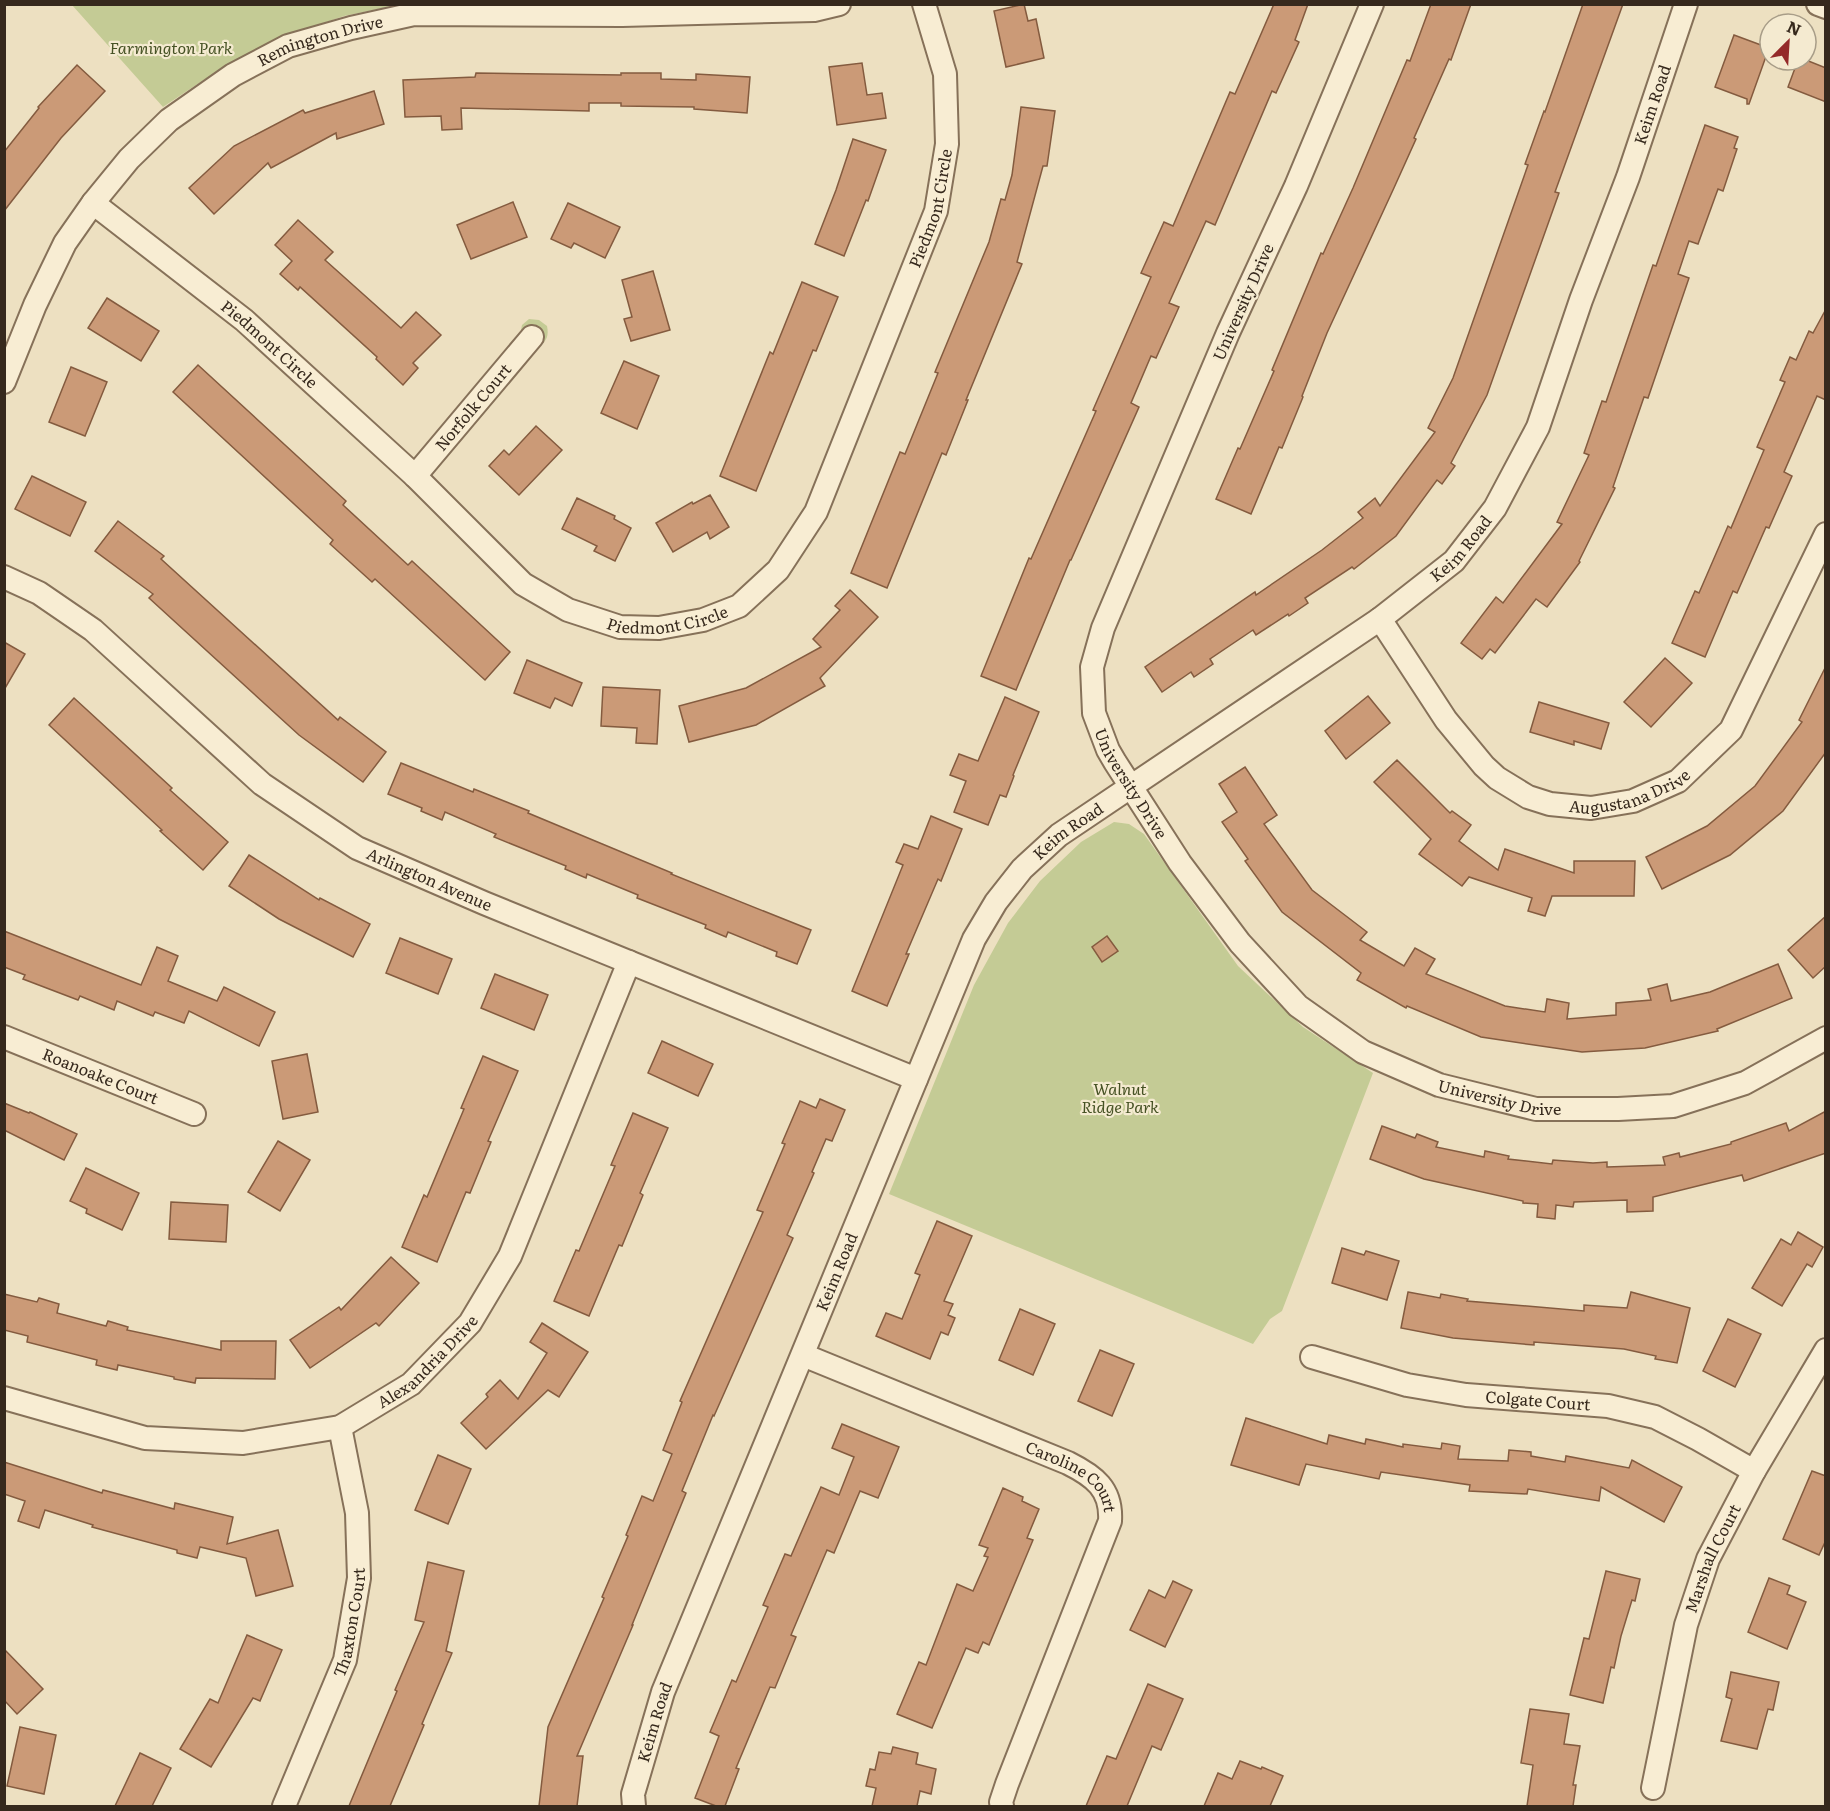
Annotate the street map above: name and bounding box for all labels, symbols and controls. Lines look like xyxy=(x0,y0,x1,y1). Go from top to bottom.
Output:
street label: Remington Drive xyxy=(252,8,385,71)
north arrow xyxy=(1758,12,1818,72)
text: N xyxy=(1783,14,1806,41)
park label: Farmington Park xyxy=(109,35,233,59)
street label: Keim Road xyxy=(1627,61,1676,148)
street label: Piedmont Circle xyxy=(902,147,957,271)
street label: University Drive xyxy=(1206,239,1279,364)
street label: Piedmont Circle xyxy=(216,294,324,393)
street label: Norfolk Court xyxy=(428,357,516,455)
street label: Keim Road xyxy=(1424,509,1497,587)
street label: Piedmont Circle xyxy=(604,599,731,640)
street label: University Drive xyxy=(1090,724,1174,843)
street label: Augustana Drive xyxy=(1568,763,1695,819)
street label: Keim Road xyxy=(1027,796,1108,865)
street label: Arlington Avenue xyxy=(363,841,496,916)
street label: Roanoake Court xyxy=(39,1041,163,1110)
street label: University Drive xyxy=(1436,1072,1561,1120)
park label: Walnut Ridge Park xyxy=(1081,1076,1159,1118)
street label: Keim Road xyxy=(809,1228,863,1314)
street label: Alexandria Drive xyxy=(372,1310,483,1413)
street label: Colgate Court xyxy=(1485,1384,1592,1416)
street label: Caroline Court xyxy=(1022,1434,1123,1514)
street label: Marshall Court xyxy=(1678,1499,1746,1616)
street label: Thaxton Court xyxy=(326,1567,370,1681)
street label: Keim Road xyxy=(630,1677,677,1765)

